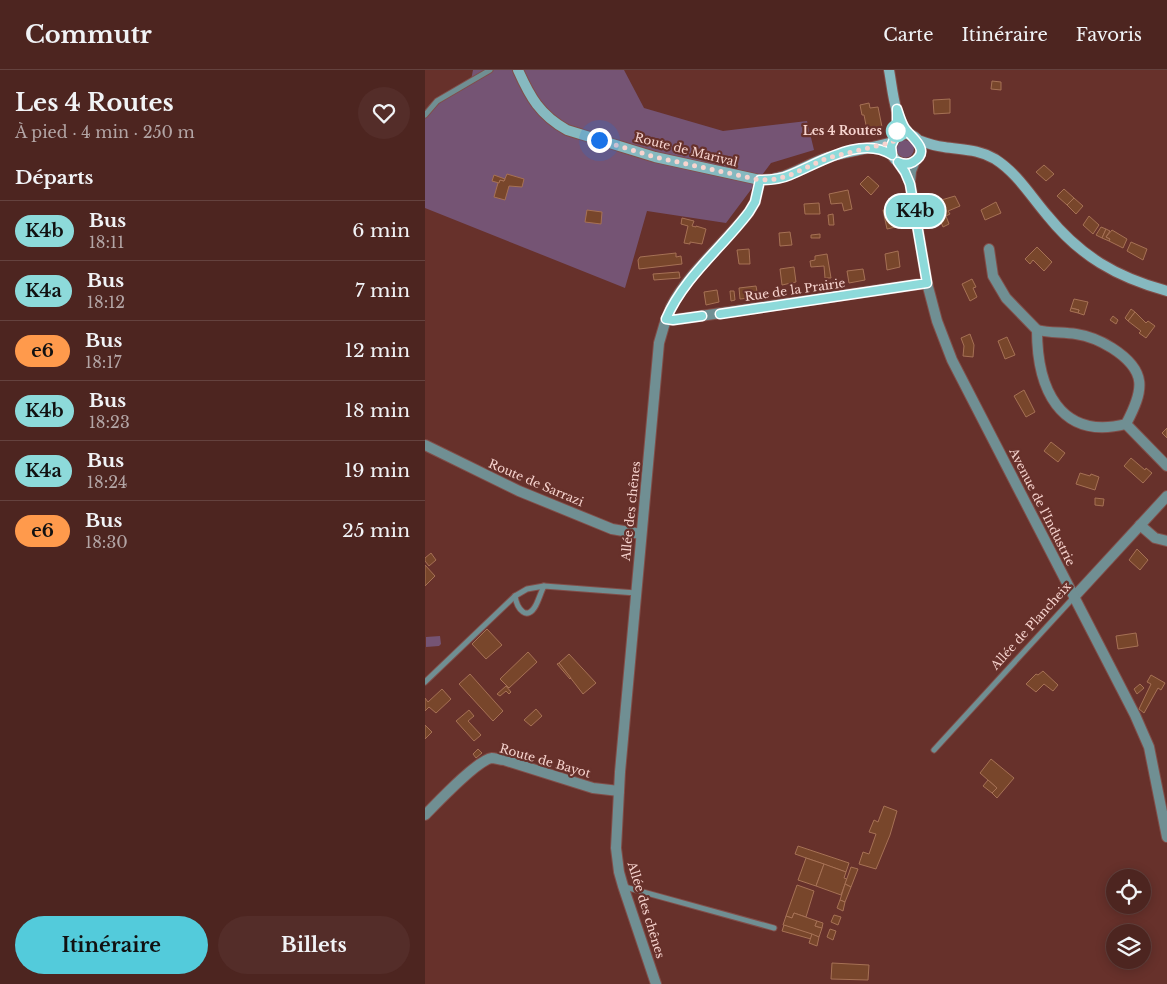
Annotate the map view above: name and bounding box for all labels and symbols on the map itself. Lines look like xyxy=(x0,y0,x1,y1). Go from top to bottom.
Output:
marker: Les 4 Routes xyxy=(886,120,908,142)
place label: Les 4 Routes xyxy=(803,123,882,138)
your location xyxy=(587,128,612,153)
street label: Route de Marival xyxy=(633,129,739,170)
line badge: K4b xyxy=(886,195,944,227)
street label: Rue de la Prairie xyxy=(744,275,846,304)
street label: Avenue de l'Industrie xyxy=(1006,445,1079,568)
street label: Route de Sarrazi xyxy=(486,456,586,509)
street label: Allée des chênes xyxy=(618,460,643,563)
street label: Allée de Plancheix xyxy=(987,578,1074,673)
street label: Route de Bayot xyxy=(498,740,593,781)
street label: Allée des chênes xyxy=(624,859,668,960)

